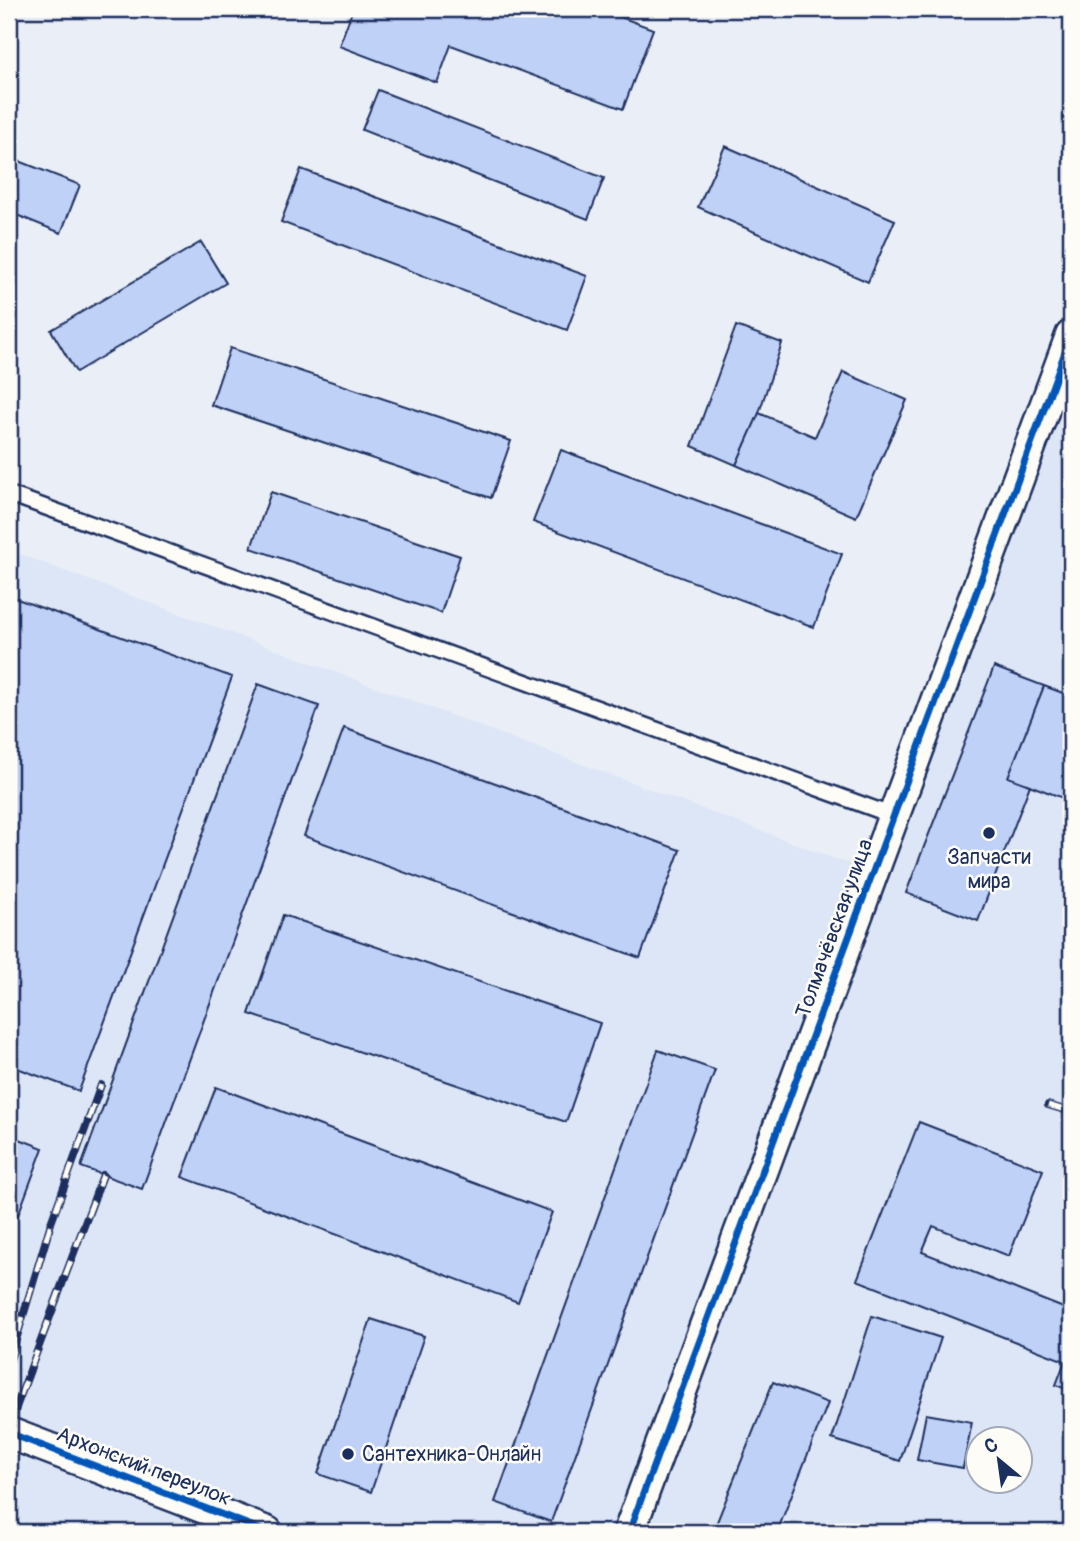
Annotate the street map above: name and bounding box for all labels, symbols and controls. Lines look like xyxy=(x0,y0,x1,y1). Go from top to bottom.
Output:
marker: Запчасти мира xyxy=(981,825,997,841)
street label: Толмачёвская улица xyxy=(790,835,879,1021)
place label: Запчасти мира xyxy=(947,844,1031,895)
street label: Архонский переулок xyxy=(53,1421,235,1512)
north arrow xyxy=(964,1426,1034,1496)
text: С xyxy=(980,1433,1002,1459)
place label: Сантехника-Онлайн xyxy=(362,1441,541,1468)
marker: Сантехника-Онлайн xyxy=(340,1446,356,1462)

